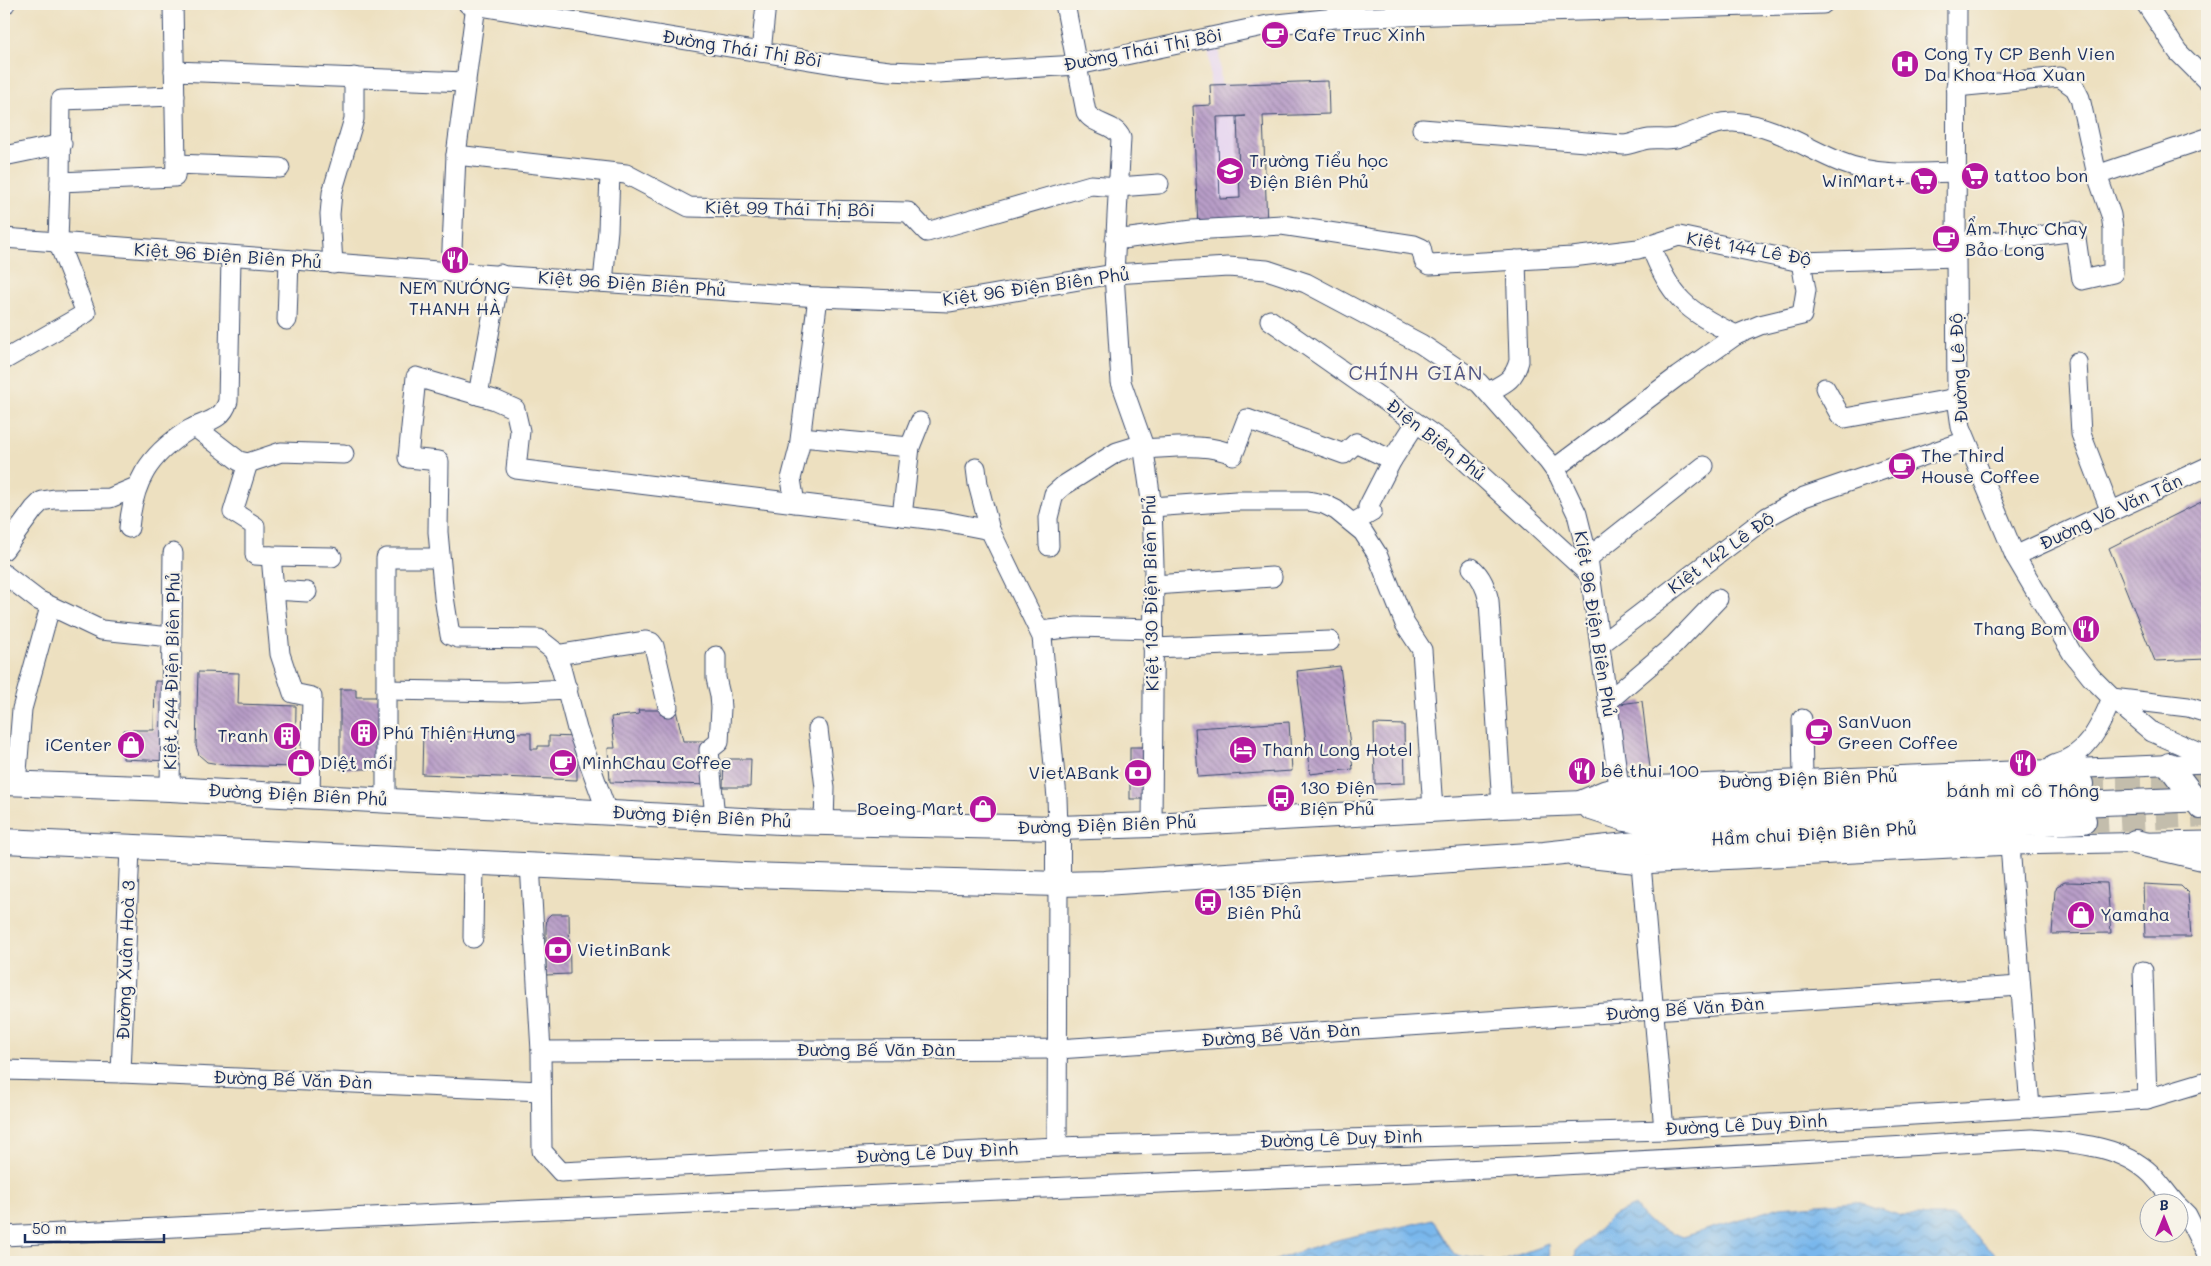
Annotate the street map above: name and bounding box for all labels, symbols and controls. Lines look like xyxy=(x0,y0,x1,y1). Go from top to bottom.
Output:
cafe icon: Cafe Truc Xinh xyxy=(1260,20,1290,50)
street label: Đường Thái Thị Bôi xyxy=(1061,22,1224,76)
place label: Cafe Truc Xinh xyxy=(1294,22,1425,46)
street label: Đường Thái Thị Bôi xyxy=(661,24,824,72)
place label: Cong Ty CP Benh Vien Da Khoa Hoa Xuan xyxy=(1924,41,2115,86)
hospital icon: Cong Ty CP Benh Vien Da Khoa Hoa Xuan xyxy=(1890,49,1920,79)
place label: Trường Tiểu học Điện Biên Phủ xyxy=(1249,148,1388,193)
school or university icon: Trường Tiểu học Điện Biên Phủ xyxy=(1215,156,1245,186)
supermarket icon: tattoo bon xyxy=(1960,161,1990,191)
place label: tattoo bon xyxy=(1994,163,2088,187)
supermarket icon: WinMart+ xyxy=(1909,166,1939,196)
place label: WinMart+ xyxy=(1821,168,1905,192)
street label: Kiệt 99 Thái Thị Bôi xyxy=(705,195,875,221)
place label: Ẩm Thực Chay Bảo Long xyxy=(1965,216,2088,261)
cafe icon: Ẩm Thực Chay Bảo Long xyxy=(1931,224,1961,254)
street label: Kiệt 144 Lê Độ xyxy=(1685,225,1814,271)
street label: Kiệt 96 Điện Biên Phủ xyxy=(133,236,323,274)
restaurant icon: NEM NƯỚNG THANH HÀ xyxy=(440,245,470,275)
street label: Kiệt 96 Điện Biên Phủ xyxy=(941,261,1131,311)
street label: Kiệt 96 Điện Biên Phủ xyxy=(537,264,727,302)
place label: NEM NƯỚNG THANH HÀ xyxy=(399,275,511,320)
street label: Đường Lê Độ xyxy=(1943,312,1973,423)
district label: CHÍNH GIÁN xyxy=(1349,359,1483,385)
street label: Điện Biên Phủ xyxy=(1382,393,1491,486)
place label: The Third House Coffee xyxy=(1921,443,2040,488)
cafe icon: The Third House Coffee xyxy=(1887,451,1917,481)
street label: Đường Võ Văn Tần xyxy=(2035,467,2186,555)
street label: Kiệt 130 Điện Biên Phủ xyxy=(1136,495,1164,692)
street label: Kiệt 142 Lê Độ xyxy=(1663,505,1779,599)
street label: Kiệt 96 Điện Biên Phủ xyxy=(1569,529,1623,719)
street label: Kiệt 244 Điện Biên Phủ xyxy=(157,572,185,770)
restaurant icon: Thang Bom xyxy=(2071,614,2101,644)
place label: Thang Bom xyxy=(1973,616,2067,640)
place label: SanVuon Green Coffee xyxy=(1838,709,1958,754)
cafe icon: SanVuon Green Coffee xyxy=(1804,717,1834,747)
building icon: Phú Thiện Hưng xyxy=(349,718,379,748)
place label: Phú Thiện Hưng xyxy=(383,720,515,744)
building icon: Tranh xyxy=(272,721,302,751)
place label: Tranh xyxy=(218,723,268,747)
shop icon: iCenter xyxy=(116,730,146,760)
place label: iCenter xyxy=(44,732,112,756)
hotel icon: Thanh Long Hotel xyxy=(1228,735,1258,765)
place label: Thanh Long Hotel xyxy=(1262,737,1413,761)
shop icon: Diệt mối xyxy=(286,748,316,778)
cafe icon: MinhChau Coffee xyxy=(548,748,578,778)
restaurant icon: bánh mì cô Thông xyxy=(2008,748,2038,778)
place label: Diệt mối xyxy=(320,750,393,774)
place label: MinhChau Coffee xyxy=(582,750,732,774)
restaurant icon: bê thui 100 xyxy=(1567,756,1597,786)
bank icon: VietABank xyxy=(1123,758,1153,788)
place label: bê thui 100 xyxy=(1601,758,1699,782)
place label: VietABank xyxy=(1028,760,1119,784)
street label: Đường Điện Biên Phủ xyxy=(1718,763,1898,793)
place label: 130 Điện Biện Phủ xyxy=(1300,775,1375,820)
street label: Đường Điện Biên Phủ xyxy=(208,777,388,811)
place label: bánh mì cô Thông xyxy=(1947,778,2099,802)
bus stop icon: 130 Điện Biện Phủ xyxy=(1266,783,1296,813)
shop icon: Boeing Mart xyxy=(968,794,998,824)
place label: Boeing Mart xyxy=(857,796,964,820)
street label: Đường Điện Biên Phủ xyxy=(612,799,792,833)
street label: Đường Điện Biên Phủ xyxy=(1017,809,1197,839)
street label: Hầm chui Điện Biên Phủ xyxy=(1710,816,1917,850)
place label: 135 Điện Biên Phủ xyxy=(1227,879,1302,924)
street label: Đường Xuân Hoà 3 xyxy=(110,880,140,1040)
bus stop icon: 135 Điện Biên Phủ xyxy=(1193,887,1223,917)
shop icon: Yamaha xyxy=(2066,900,2096,930)
place label: Yamaha xyxy=(2100,902,2170,926)
bank icon: VietinBank xyxy=(543,935,573,965)
place label: VietinBank xyxy=(577,937,671,961)
street label: Đường Bế Văn Đàn xyxy=(1605,990,1765,1026)
street label: Đường Bế Văn Đàn xyxy=(1201,1016,1361,1052)
street label: Đường Bế Văn Đàn xyxy=(797,1037,956,1061)
street label: Đường Bế Văn Đàn xyxy=(213,1064,373,1094)
street label: Đường Lê Duy Đình xyxy=(1664,1108,1828,1140)
street label: Đường Lê Duy Đình xyxy=(1260,1123,1422,1153)
street label: Đường Lê Duy Đình xyxy=(855,1136,1019,1168)
north arrow xyxy=(2138,1194,2188,1244)
text: B xyxy=(2159,1195,2169,1214)
scale bar xyxy=(25,1211,164,1243)
text: 50 m xyxy=(32,1218,67,1238)

